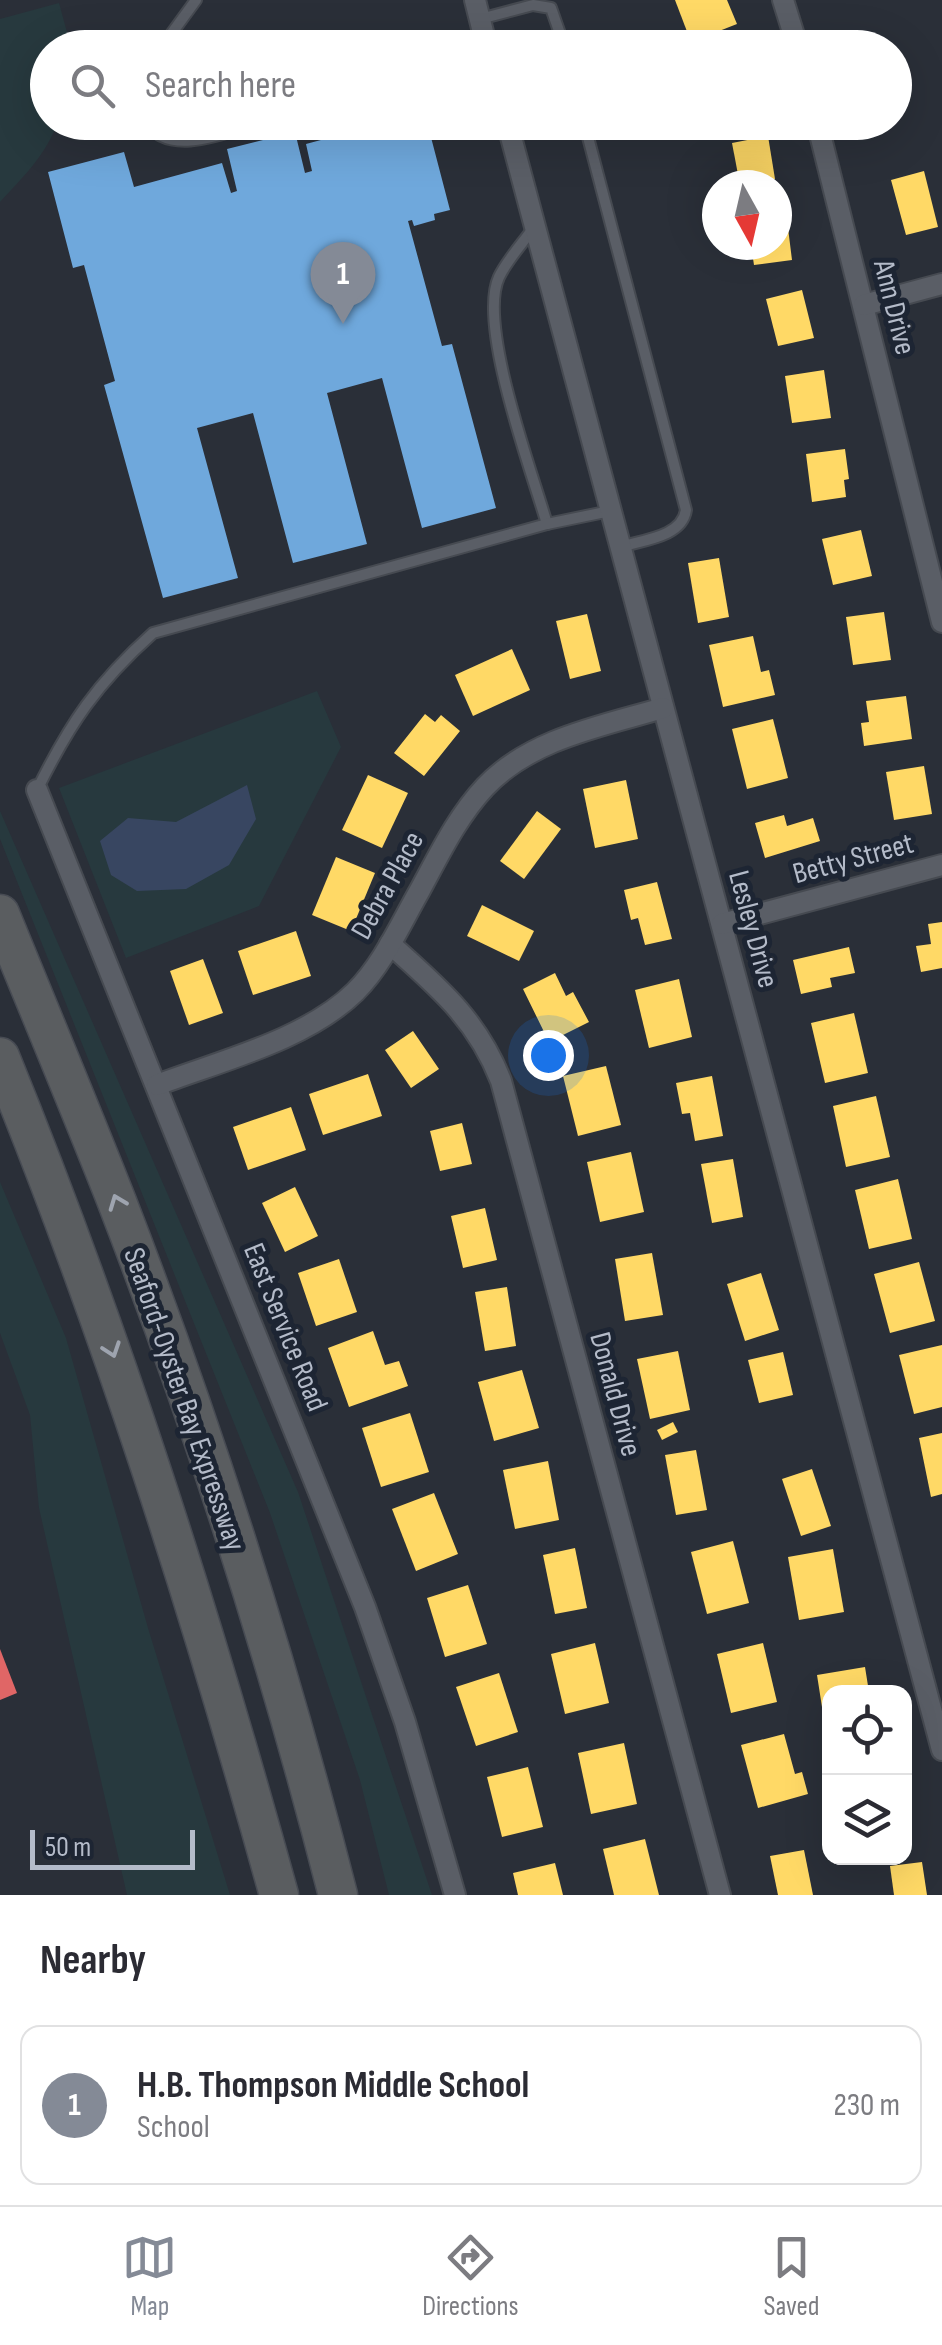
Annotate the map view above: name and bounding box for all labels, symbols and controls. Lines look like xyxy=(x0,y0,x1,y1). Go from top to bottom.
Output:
search box xyxy=(30,30,912,140)
icon: search xyxy=(65,58,120,113)
text: Search here xyxy=(145,63,296,108)
north arrow xyxy=(702,170,792,260)
pin: 1 xyxy=(310,242,376,324)
street label: Ann Drive xyxy=(865,255,923,358)
street label: Debra Place xyxy=(344,825,432,946)
street label: Betty Street xyxy=(789,826,917,892)
street label: Lesley Drive xyxy=(720,867,786,992)
your location xyxy=(523,1030,574,1081)
one-way arrow xyxy=(108,1195,128,1212)
street label: East Service Road xyxy=(235,1238,335,1417)
street label: Seaford-Oyster Bay Expressway xyxy=(115,1243,253,1556)
street label: Donald Drive xyxy=(581,1328,649,1460)
one-way arrow xyxy=(100,1341,121,1358)
map controls xyxy=(822,1685,912,1865)
button: locate xyxy=(822,1685,912,1775)
button: layers xyxy=(822,1775,912,1865)
scale bar xyxy=(30,1825,195,1870)
text: 50 m xyxy=(45,1831,91,1864)
text: Nearby xyxy=(40,1935,146,1986)
text: H.B. Thompson Middle School xyxy=(137,2063,529,2108)
text: 1 xyxy=(68,2086,81,2125)
text: 230 m xyxy=(833,2086,900,2125)
text: School xyxy=(137,2108,210,2147)
tab: Map xyxy=(122,2230,177,2323)
tab: Directions xyxy=(422,2230,519,2323)
tab: Saved xyxy=(763,2230,820,2323)

